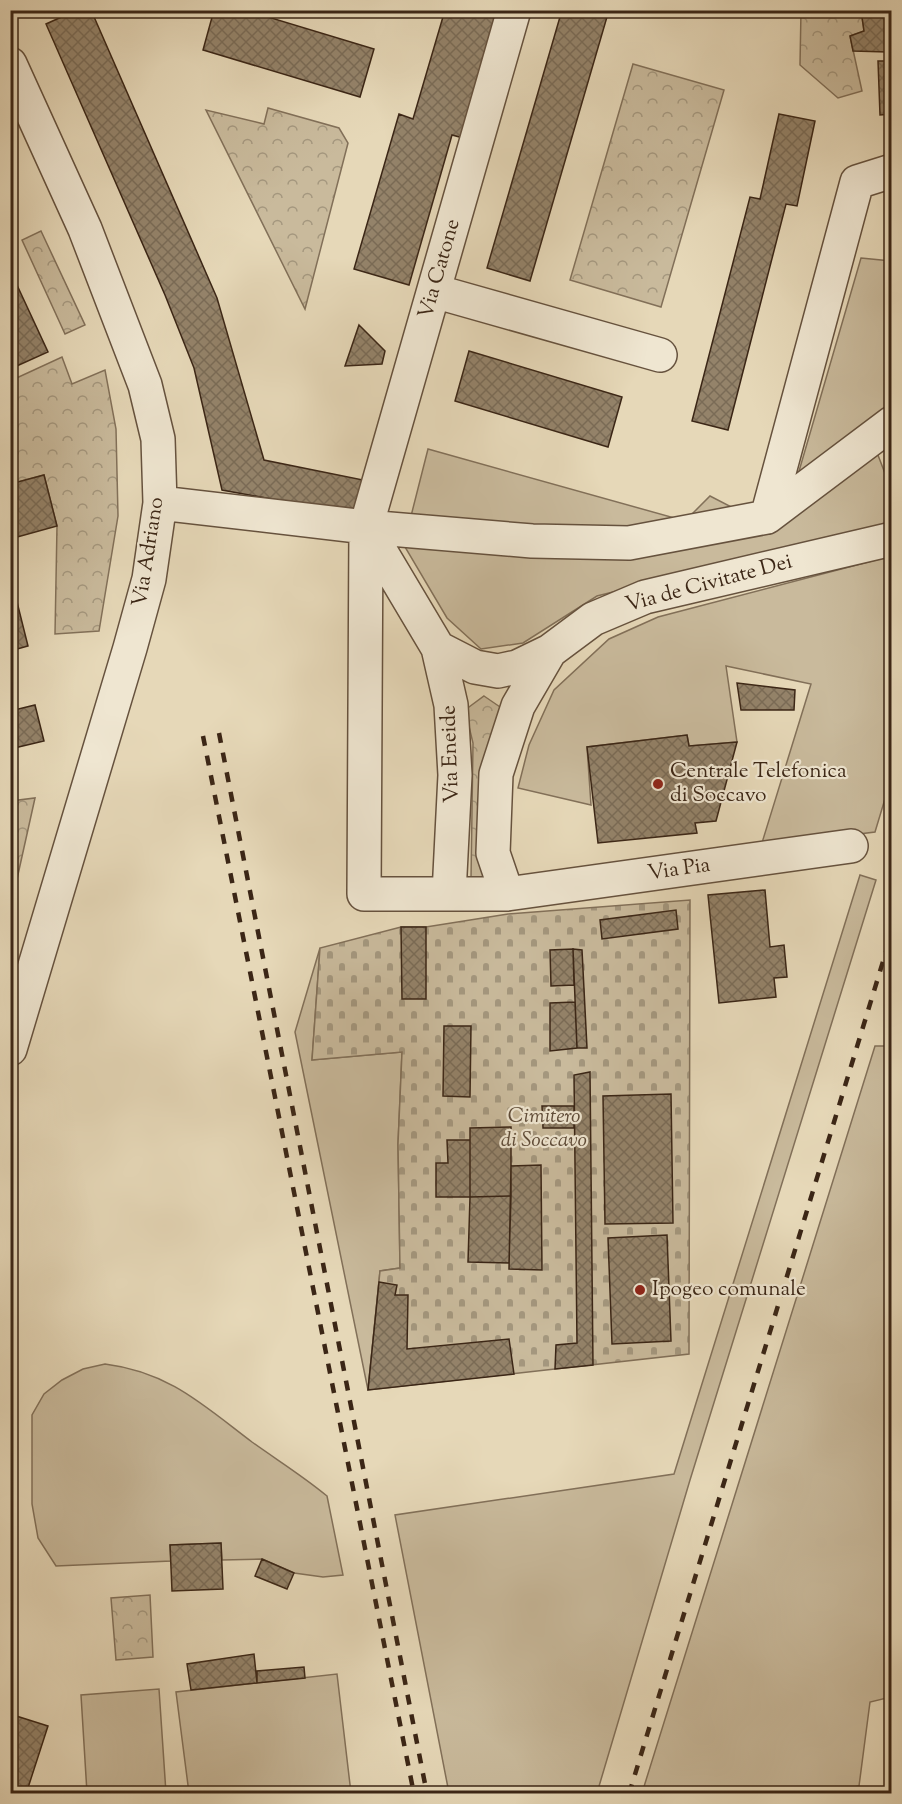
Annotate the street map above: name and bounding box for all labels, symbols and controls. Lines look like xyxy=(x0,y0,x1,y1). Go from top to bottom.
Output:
street label: Via Catone xyxy=(411,216,469,322)
street label: Via Adriano xyxy=(126,495,172,609)
street label: Via de Civitate Dei xyxy=(622,547,796,621)
street label: Via Eneide xyxy=(434,705,468,803)
place label: Centrale Telefonica di Soccavo xyxy=(670,757,847,811)
marker: Centrale Telefonica di Soccavo xyxy=(651,777,665,791)
street label: Via Pia xyxy=(646,851,713,889)
park label: Cimitero di Soccavo xyxy=(501,1102,587,1156)
place label: Ipogeo comunale xyxy=(652,1275,806,1305)
marker: Ipogeo comunale xyxy=(633,1283,647,1297)

